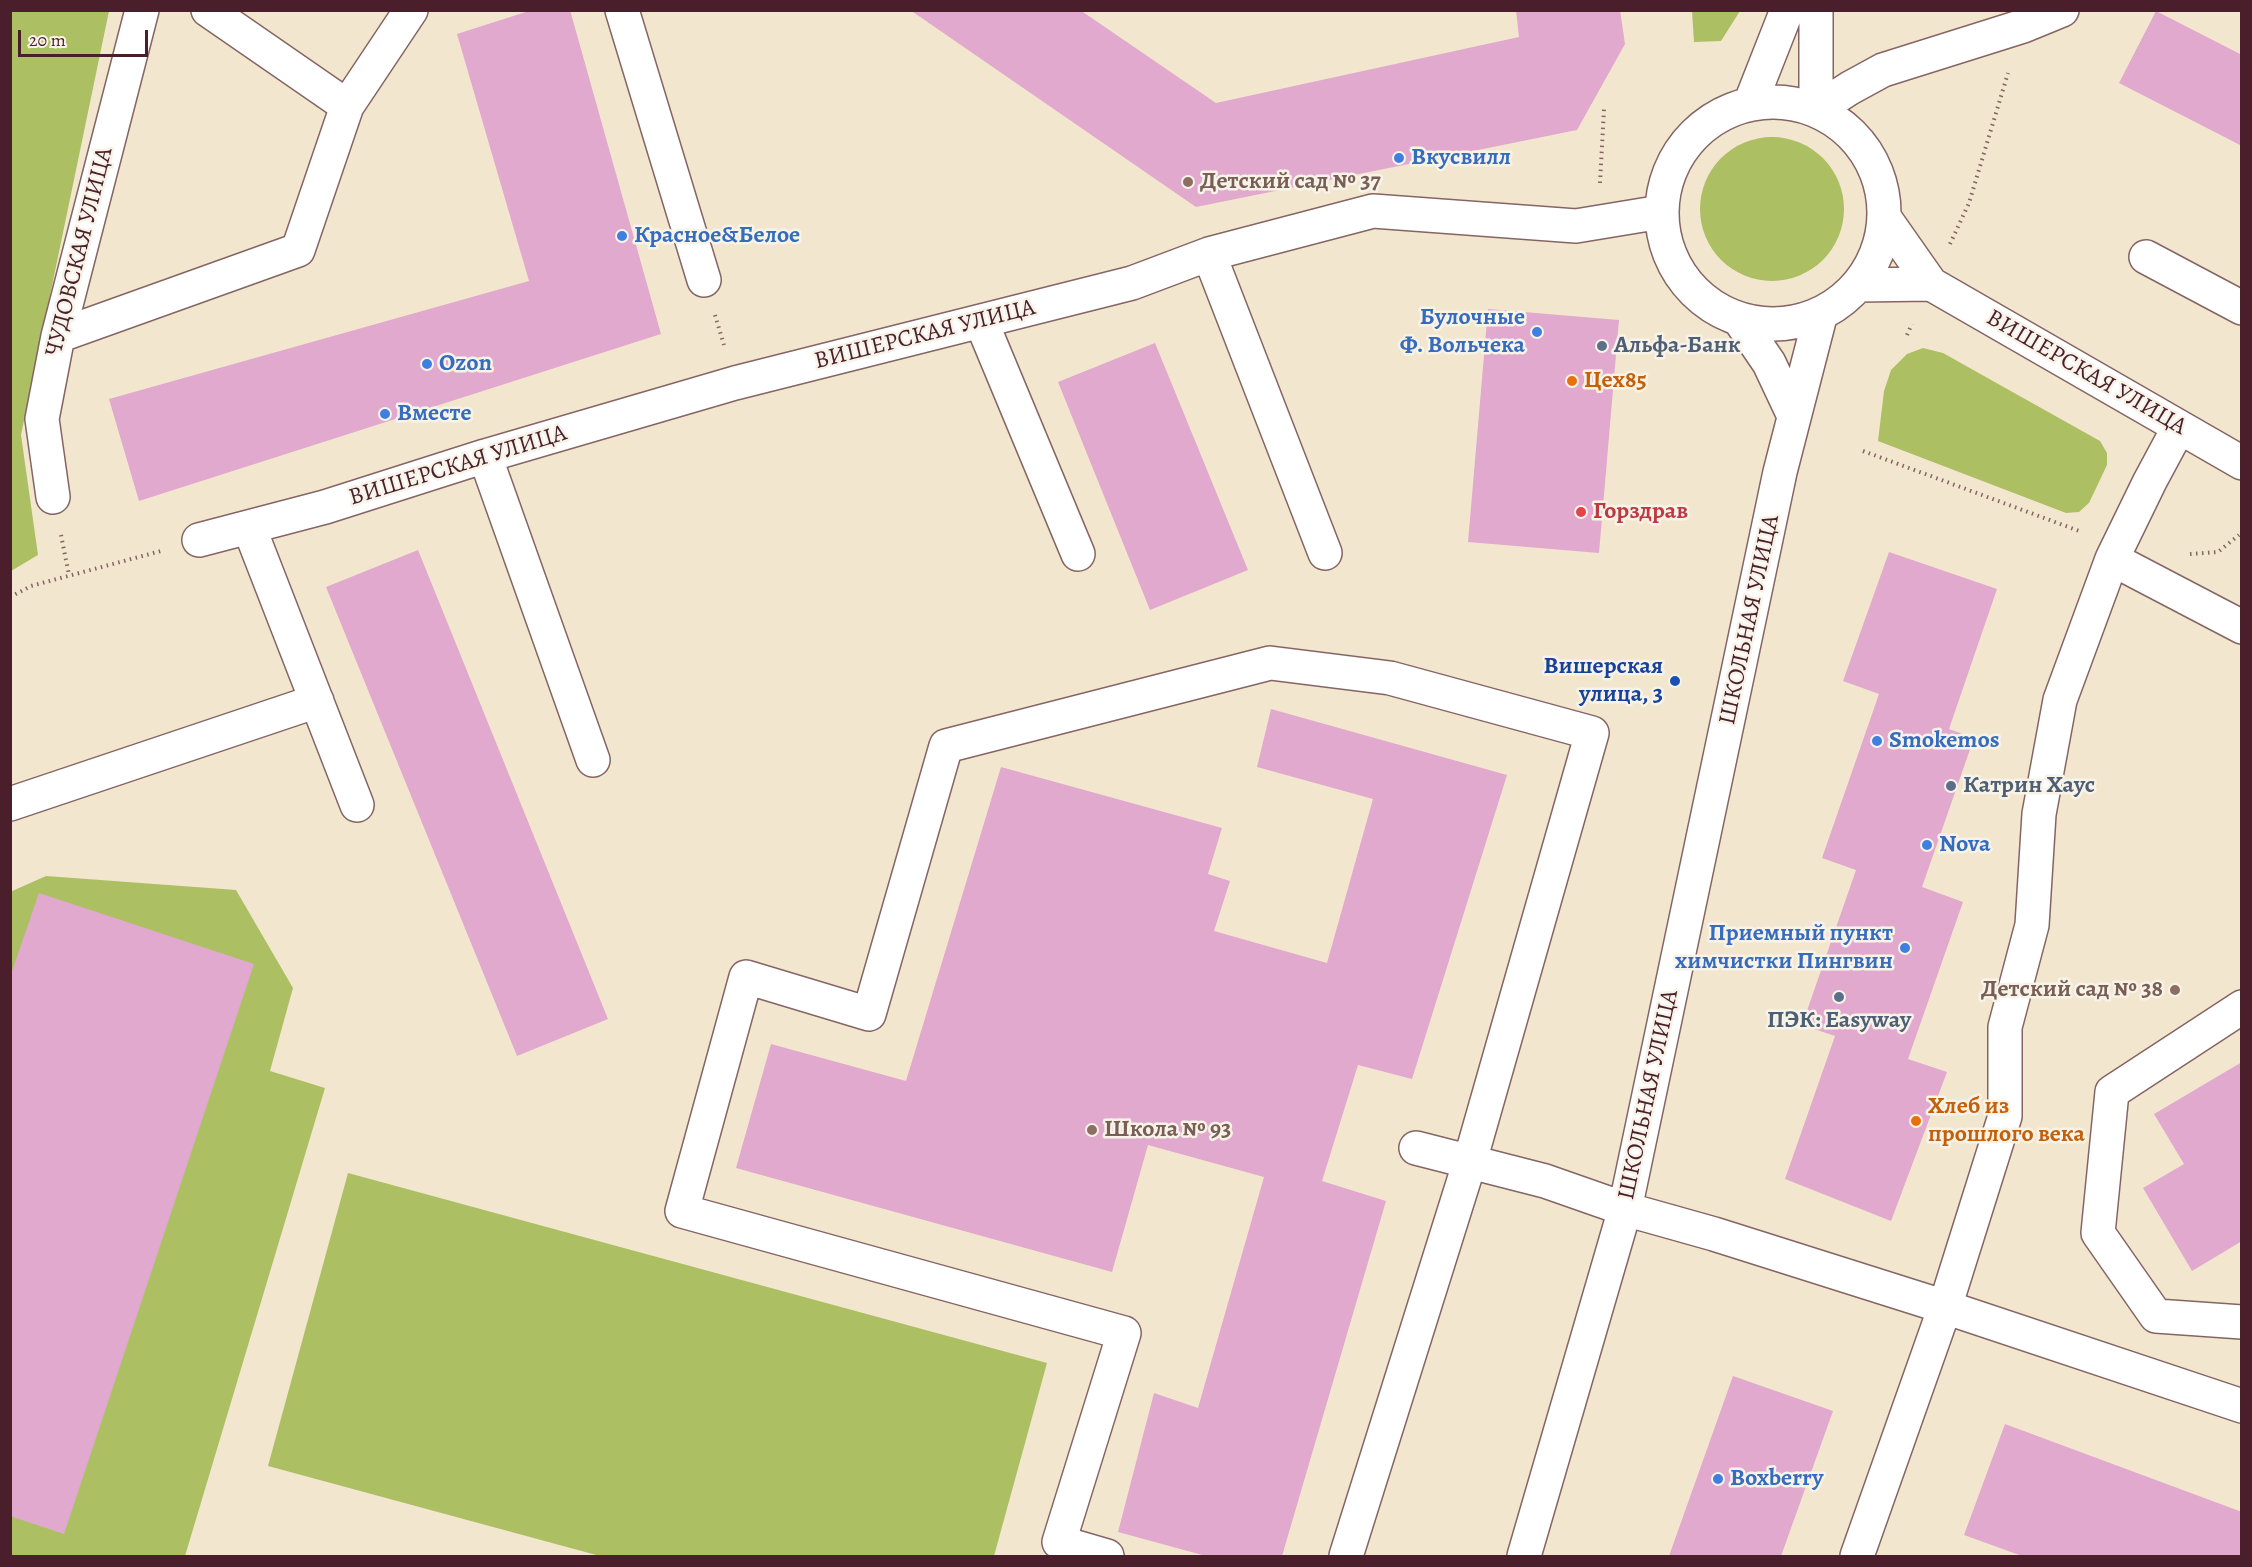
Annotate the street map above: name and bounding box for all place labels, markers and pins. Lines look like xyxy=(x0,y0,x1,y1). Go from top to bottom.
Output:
place label: Вкусвилл xyxy=(1411,144,1511,172)
marker: Вкусвилл xyxy=(1392,151,1406,165)
place label: Детский сад № 37 xyxy=(1200,168,1381,196)
marker: Детский сад № 37 xyxy=(1181,175,1195,189)
place label: Красное&Белое xyxy=(634,222,800,250)
marker: Красное&Белое xyxy=(615,229,629,243)
place label: Булочные Ф. Вольчека xyxy=(1400,304,1525,360)
marker: Булочные Ф. Вольчека xyxy=(1530,325,1544,339)
place label: Альфа-Банк xyxy=(1614,332,1741,360)
marker: Альфа-Банк xyxy=(1595,339,1609,353)
place label: Ozon xyxy=(439,350,492,378)
marker: Ozon xyxy=(420,357,434,371)
place label: Цех85 xyxy=(1584,367,1647,395)
marker: Цех85 xyxy=(1565,374,1579,388)
place label: Вместе xyxy=(397,400,472,428)
marker: Вместе xyxy=(378,407,392,421)
place label: Горздрав xyxy=(1593,498,1688,526)
marker: Горздрав xyxy=(1574,505,1588,519)
place label: Вишерская улица, 3 xyxy=(1544,653,1663,709)
marker: Вишерская улица, 3 xyxy=(1668,674,1682,688)
place label: Smokemos xyxy=(1889,727,2000,755)
marker: Smokemos xyxy=(1870,734,1884,748)
place label: Катрин Хаус xyxy=(1963,772,2095,800)
marker: Катрин Хаус xyxy=(1944,779,1958,793)
place label: Nova xyxy=(1939,831,1991,859)
marker: Nova xyxy=(1920,838,1934,852)
place label: Приемный пункт химчистки Пингвин xyxy=(1675,920,1893,976)
marker: Приемный пункт химчистки Пингвин xyxy=(1898,941,1912,955)
place label: Детский сад № 38 xyxy=(1981,976,2163,1004)
marker: Детский сад № 38 xyxy=(2168,983,2182,997)
marker: ПЭК: Easyway xyxy=(1832,990,1846,1004)
place label: ПЭК: Easyway xyxy=(1767,1007,1911,1035)
place label: Хлеб из прошлого века xyxy=(1928,1093,2085,1149)
marker: Хлеб из прошлого века xyxy=(1909,1114,1923,1128)
place label: Школа № 93 xyxy=(1104,1116,1231,1144)
marker: Школа № 93 xyxy=(1085,1123,1099,1137)
place label: Boxberry xyxy=(1730,1465,1823,1493)
marker: Boxberry xyxy=(1711,1472,1725,1486)

